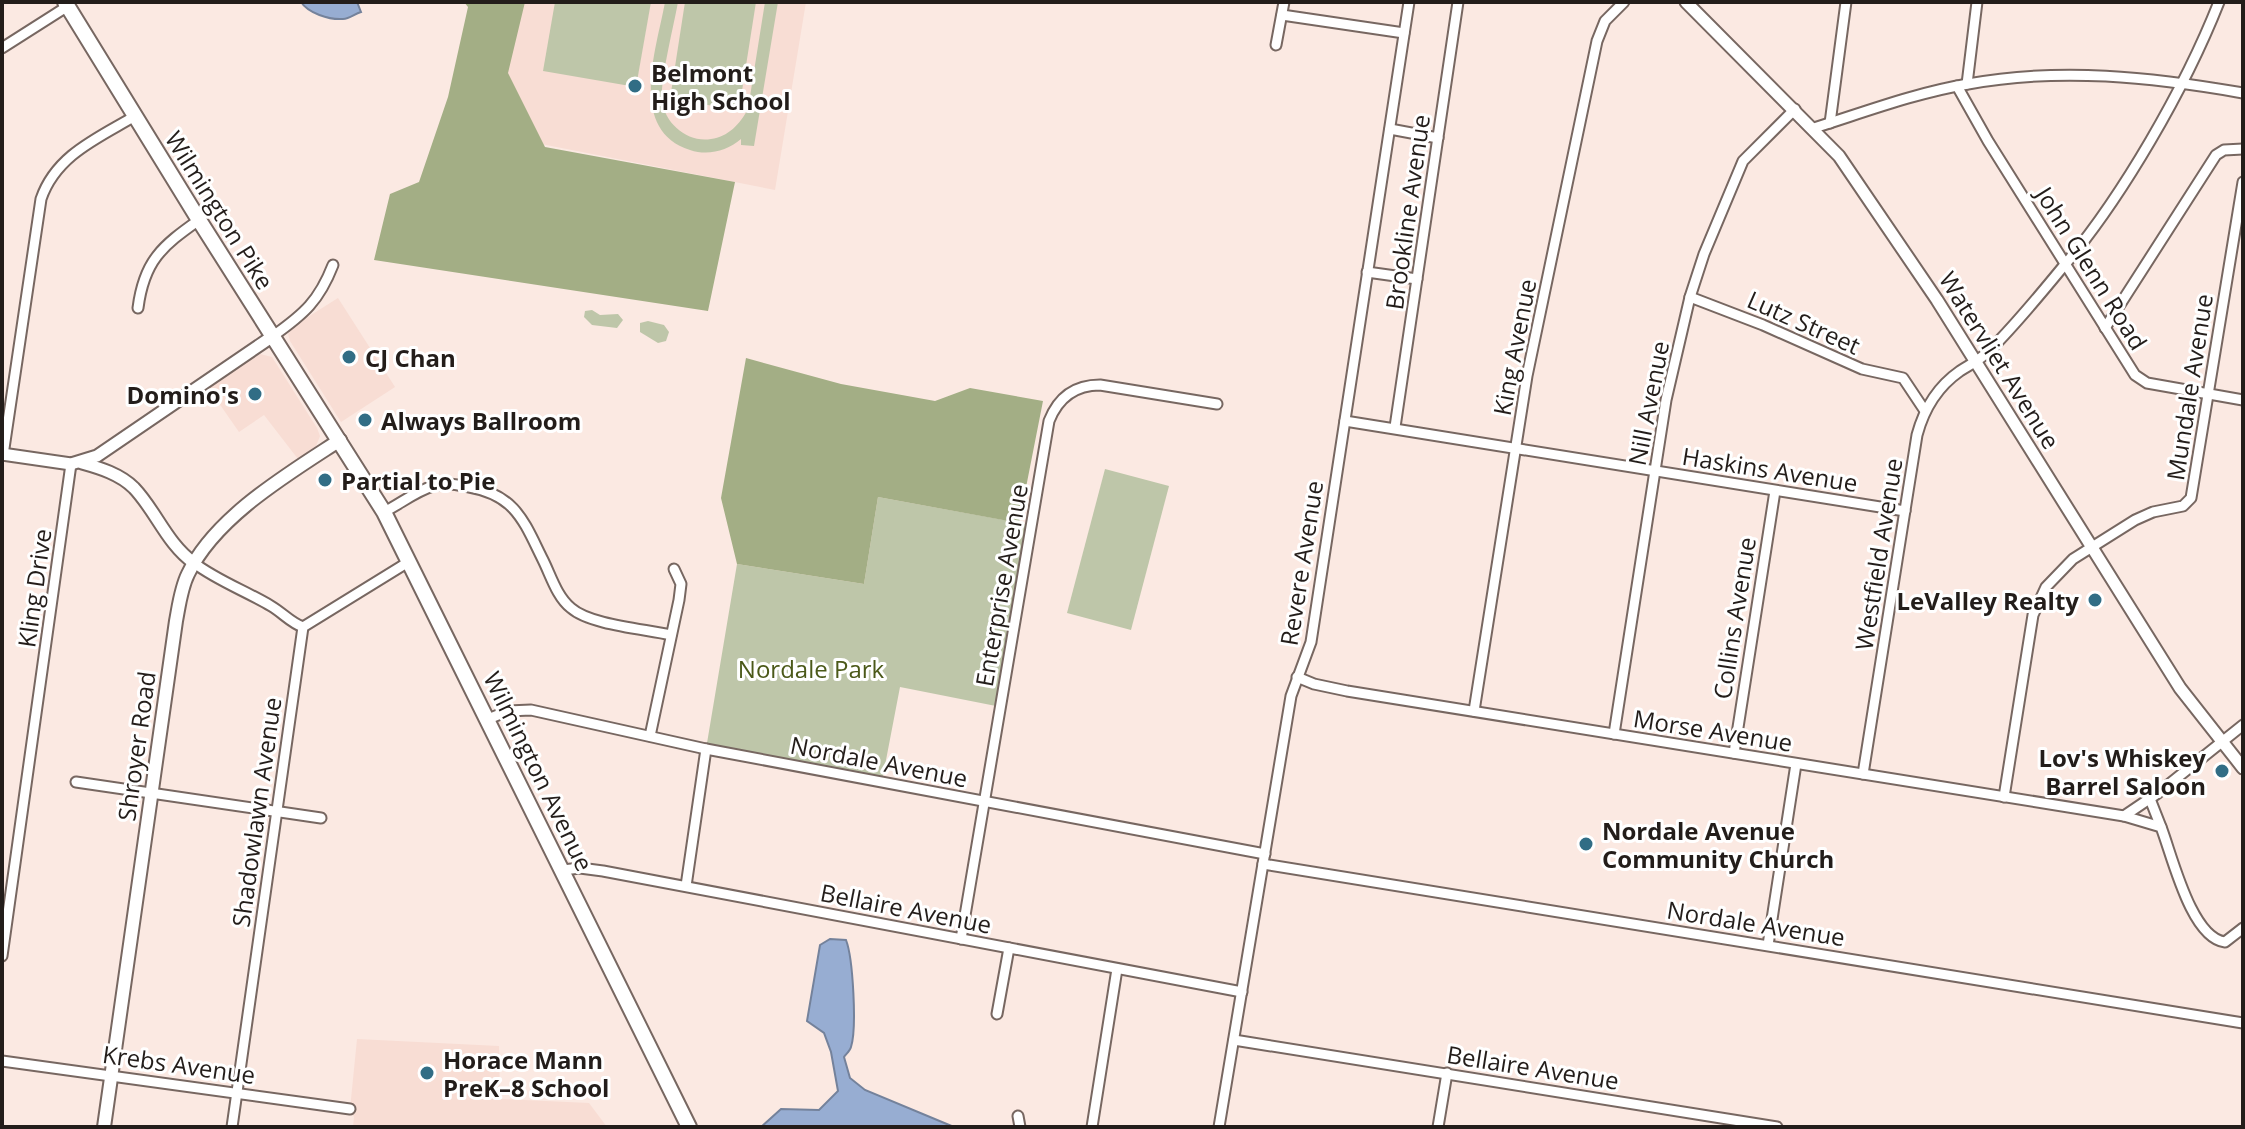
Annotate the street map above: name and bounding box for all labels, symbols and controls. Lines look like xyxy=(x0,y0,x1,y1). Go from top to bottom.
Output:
place label: Belmont High School xyxy=(651,56,791,117)
marker: Belmont High School xyxy=(626,77,644,95)
street label: Brookline Avenue xyxy=(1377,112,1437,312)
street label: Wilmington Pike xyxy=(158,125,282,295)
street label: John Glenn Road xyxy=(2028,178,2155,356)
street label: Watervliet Avenue xyxy=(1932,265,2068,455)
street label: King Avenue xyxy=(1485,276,1543,418)
street label: Lutz Street xyxy=(1742,282,1866,362)
street label: Mundale Avenue xyxy=(2158,291,2220,483)
street label: Nill Avenue xyxy=(1620,338,1676,468)
place label: CJ Chan xyxy=(365,341,456,374)
marker: CJ Chan xyxy=(340,348,358,366)
place label: Domino's xyxy=(127,378,239,411)
marker: Domino's xyxy=(246,385,264,403)
place label: Always Ballroom xyxy=(381,404,581,437)
marker: Always Ballroom xyxy=(356,411,374,429)
street label: Haskins Avenue xyxy=(1680,439,1860,499)
street label: Westfield Avenue xyxy=(1847,456,1909,652)
place label: Partial to Pie xyxy=(341,464,495,497)
marker: Partial to Pie xyxy=(316,471,334,489)
street label: Revere Avenue xyxy=(1272,478,1330,648)
street label: Enterprise Avenue xyxy=(967,481,1035,689)
street label: Kling Drive xyxy=(9,527,59,649)
street label: Collins Avenue xyxy=(1705,535,1763,701)
place label: LeValley Realty xyxy=(1897,584,2079,617)
marker: LeValley Realty xyxy=(2086,591,2104,609)
park label: Nordale Park xyxy=(738,652,885,685)
street label: Wilmington Avenue xyxy=(476,666,602,876)
street label: Shroyer Road xyxy=(109,669,163,823)
street label: Shadowlawn Avenue xyxy=(224,695,288,929)
street label: Morse Avenue xyxy=(1631,701,1795,759)
street label: Nordale Avenue xyxy=(788,728,970,794)
place label: Lov's Whiskey Barrel Saloon xyxy=(2038,741,2206,802)
marker: Lov's Whiskey Barrel Saloon xyxy=(2213,762,2231,780)
place label: Nordale Avenue Community Church xyxy=(1602,814,1834,875)
marker: Nordale Avenue Community Church xyxy=(1577,835,1595,853)
street label: Bellaire Avenue xyxy=(818,875,994,941)
street label: Nordale Avenue xyxy=(1665,893,1847,953)
street label: Krebs Avenue xyxy=(101,1037,257,1091)
street label: Bellaire Avenue xyxy=(1445,1037,1621,1097)
place label: Horace Mann PreK–8 School xyxy=(443,1043,609,1104)
marker: Horace Mann PreK–8 School xyxy=(418,1064,436,1082)

